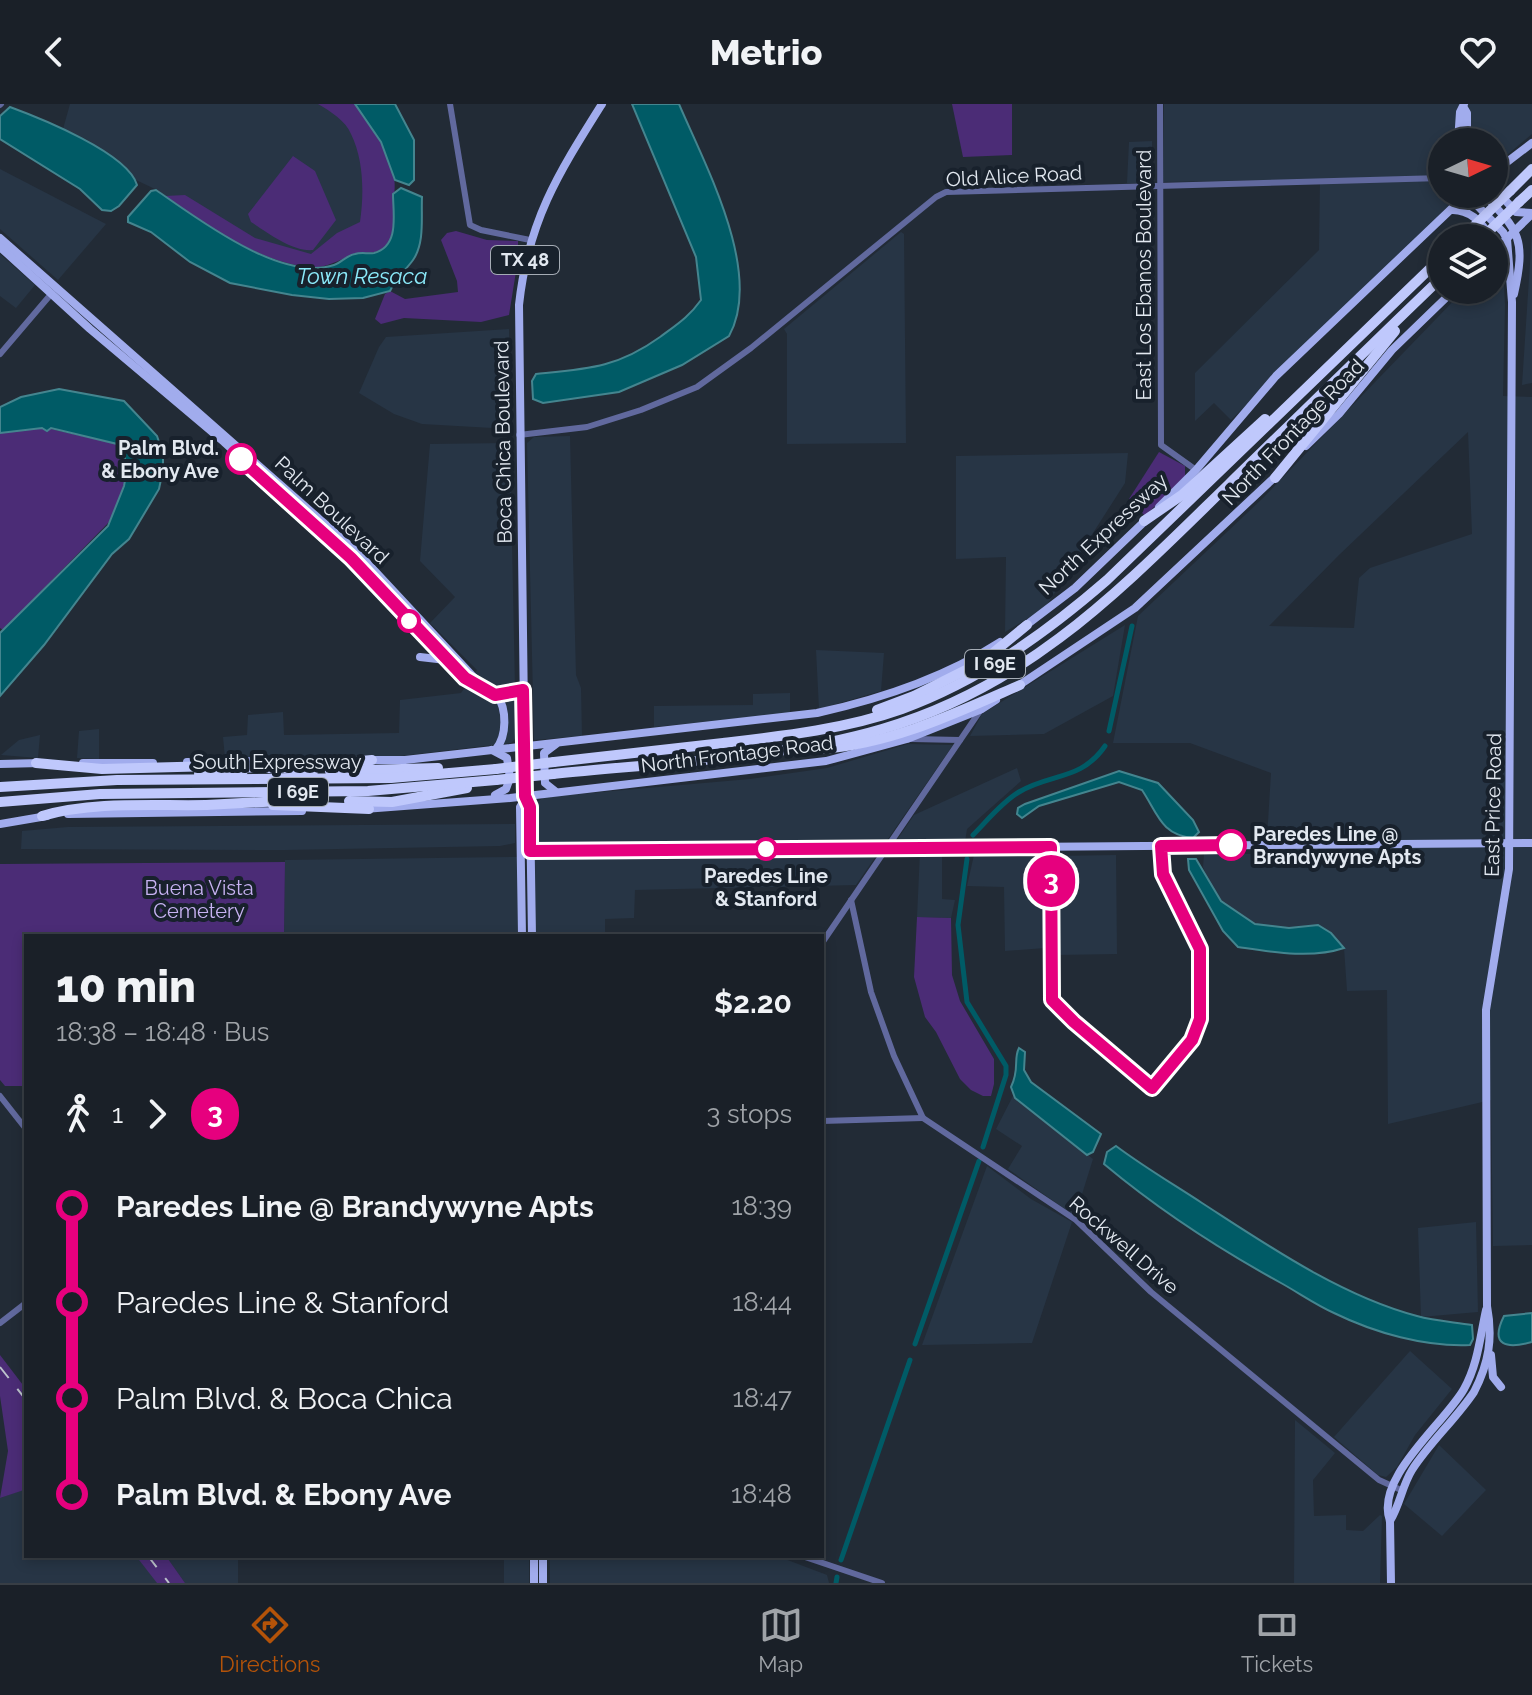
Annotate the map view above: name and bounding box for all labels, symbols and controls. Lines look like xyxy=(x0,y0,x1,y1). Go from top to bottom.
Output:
icon: back xyxy=(32,30,76,74)
icon: heart xyxy=(1456,30,1500,74)
text: Metrio xyxy=(710,31,822,73)
north arrow xyxy=(1428,128,1508,208)
map controls xyxy=(1428,128,1508,304)
street label: East Los Ebanos Boulevard xyxy=(1132,150,1156,400)
street label: Old Alice Road xyxy=(945,160,1083,192)
button: layers xyxy=(1428,224,1508,304)
road number: TX 48 xyxy=(491,246,559,274)
water label: Town Resaca xyxy=(297,263,427,289)
street label: Boca Chica Boulevard xyxy=(489,340,517,544)
street label: North Frontage Road xyxy=(1217,354,1369,510)
place label: Palm Blvd. & Ebony Ave xyxy=(101,436,219,483)
marker: Palm Blvd. & Ebony Ave xyxy=(226,444,256,474)
street label: Palm Boulevard xyxy=(270,451,394,569)
street label: North Expressway xyxy=(1034,468,1172,600)
unlabelled marker xyxy=(398,610,420,632)
road number: I 69E xyxy=(965,650,1025,678)
street label: North Frontage Road xyxy=(639,730,835,778)
street label: East Price Road xyxy=(1480,733,1506,877)
street label: South Expressway xyxy=(193,750,362,774)
road number: I 69E xyxy=(268,778,328,806)
place label: Paredes Line @ Brandywyne Apts xyxy=(1253,822,1421,869)
marker: Paredes Line @ Brandywyne Apts xyxy=(1216,830,1246,860)
marker: Paredes Line & Stanford xyxy=(755,838,777,860)
line badge: 3 xyxy=(1025,855,1077,907)
place label: Paredes Line & Stanford xyxy=(704,864,828,911)
text: 3 xyxy=(1043,864,1059,897)
park label: Buena Vista Cemetery xyxy=(144,876,254,923)
text: 10 min xyxy=(56,961,196,1012)
text: $2.20 xyxy=(714,985,792,1020)
text: 18:38 – 18:48 · Bus xyxy=(56,1017,269,1047)
icon: walk xyxy=(56,1092,100,1136)
icon: forward xyxy=(135,1092,179,1136)
text: 3 xyxy=(207,1097,223,1130)
text: 1 xyxy=(112,1099,123,1129)
text: 3 stops xyxy=(706,1099,792,1129)
text: Paredes Line @ Brandywyne Apts xyxy=(116,1189,594,1224)
text: 18:39 xyxy=(731,1191,792,1221)
street label: Rockwell Drive xyxy=(1064,1191,1184,1299)
text: Paredes Line & Stanford xyxy=(116,1285,449,1320)
text: 18:44 xyxy=(732,1287,792,1317)
text: Palm Blvd. & Boca Chica xyxy=(116,1381,453,1416)
text: 18:47 xyxy=(733,1383,792,1413)
text: Palm Blvd. & Ebony Ave xyxy=(116,1477,452,1512)
text: 18:48 xyxy=(731,1479,792,1509)
tab: Directions xyxy=(219,1603,321,1677)
tab: Map xyxy=(758,1603,803,1677)
tab: Tickets xyxy=(1241,1603,1313,1677)

